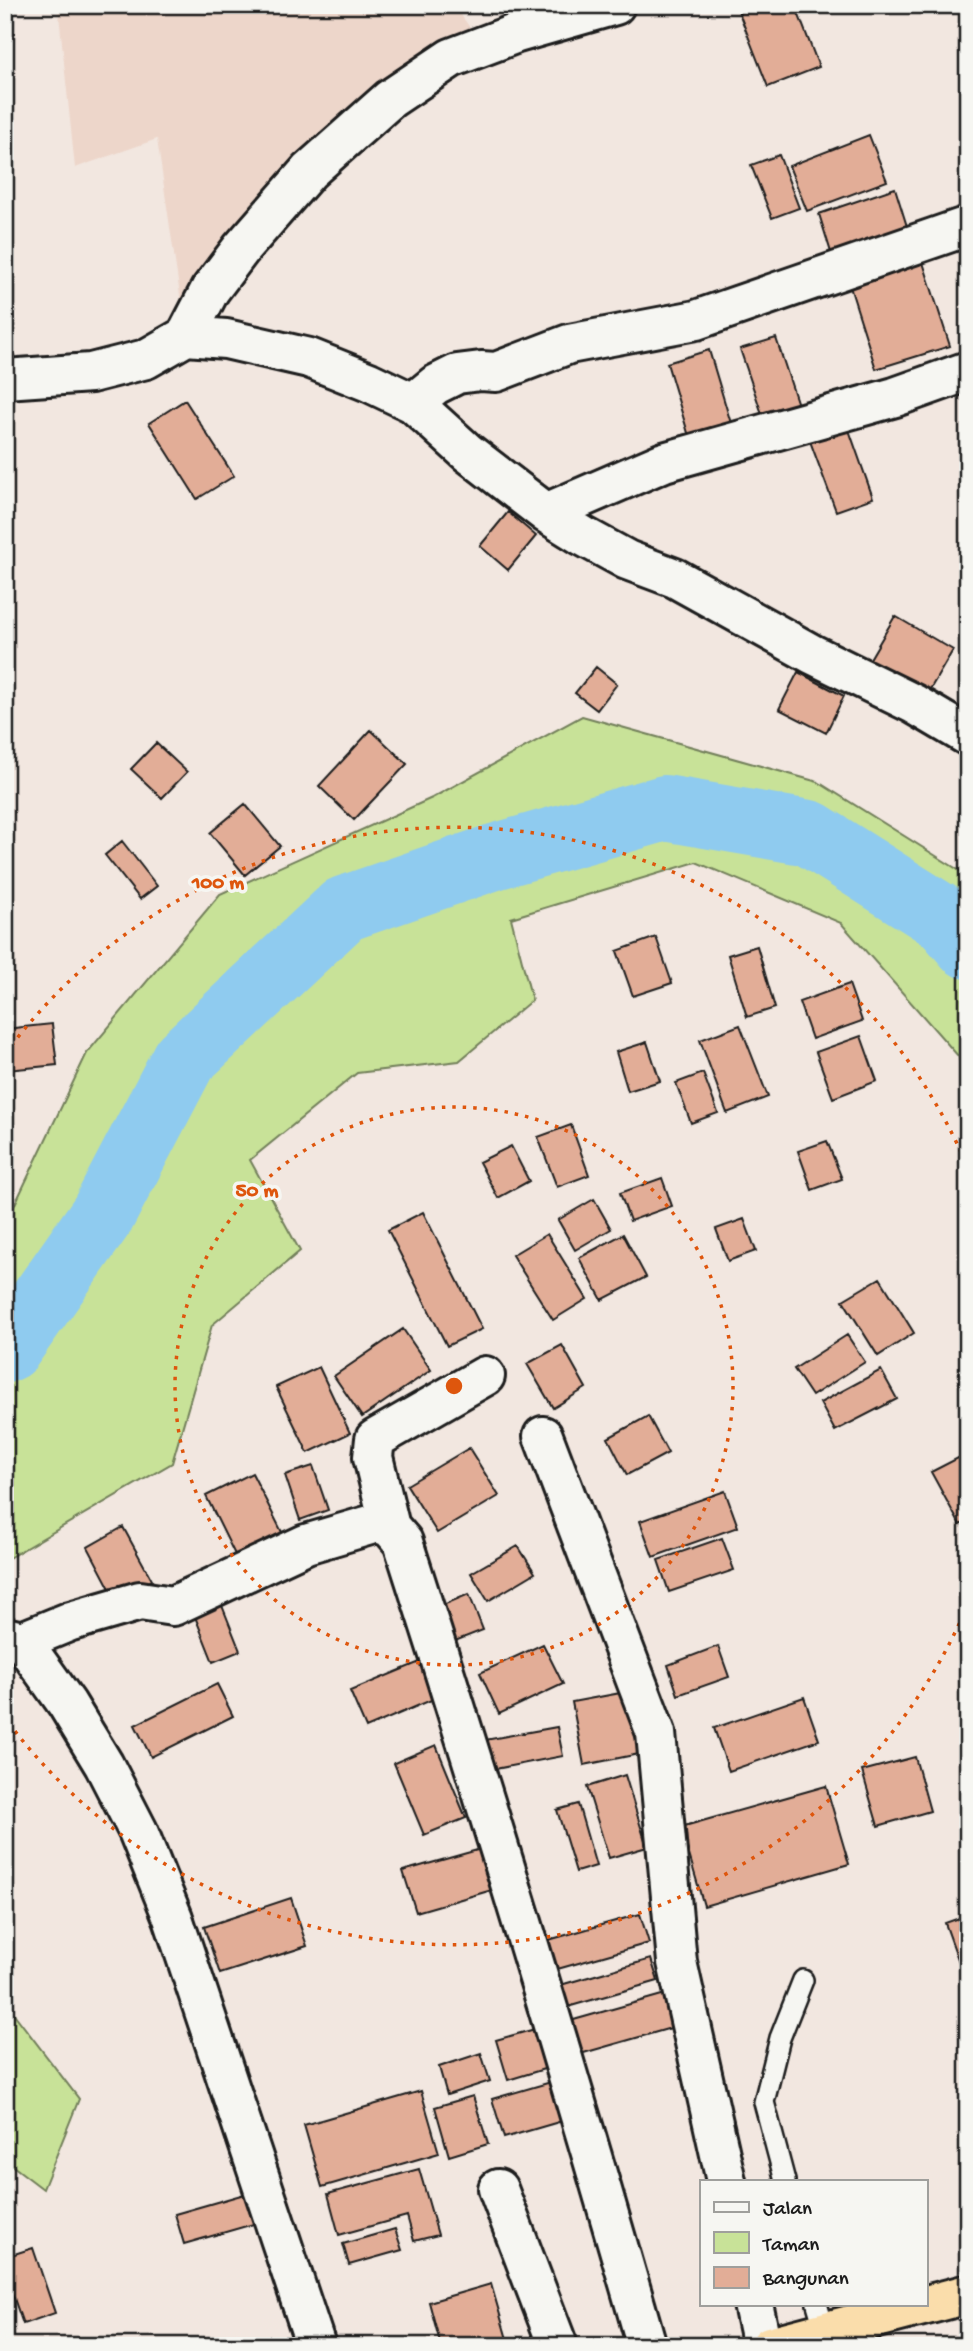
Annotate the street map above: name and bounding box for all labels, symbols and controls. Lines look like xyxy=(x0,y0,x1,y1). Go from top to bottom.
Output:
text: 100 m xyxy=(191,872,244,897)
text: 50 m xyxy=(236,1180,279,1205)
centre of rings xyxy=(442,1374,466,1398)
legend xyxy=(700,2180,928,2306)
text: Jalan xyxy=(763,2198,812,2223)
text: Taman xyxy=(762,2234,819,2259)
text: Bangunan xyxy=(762,2268,849,2293)

